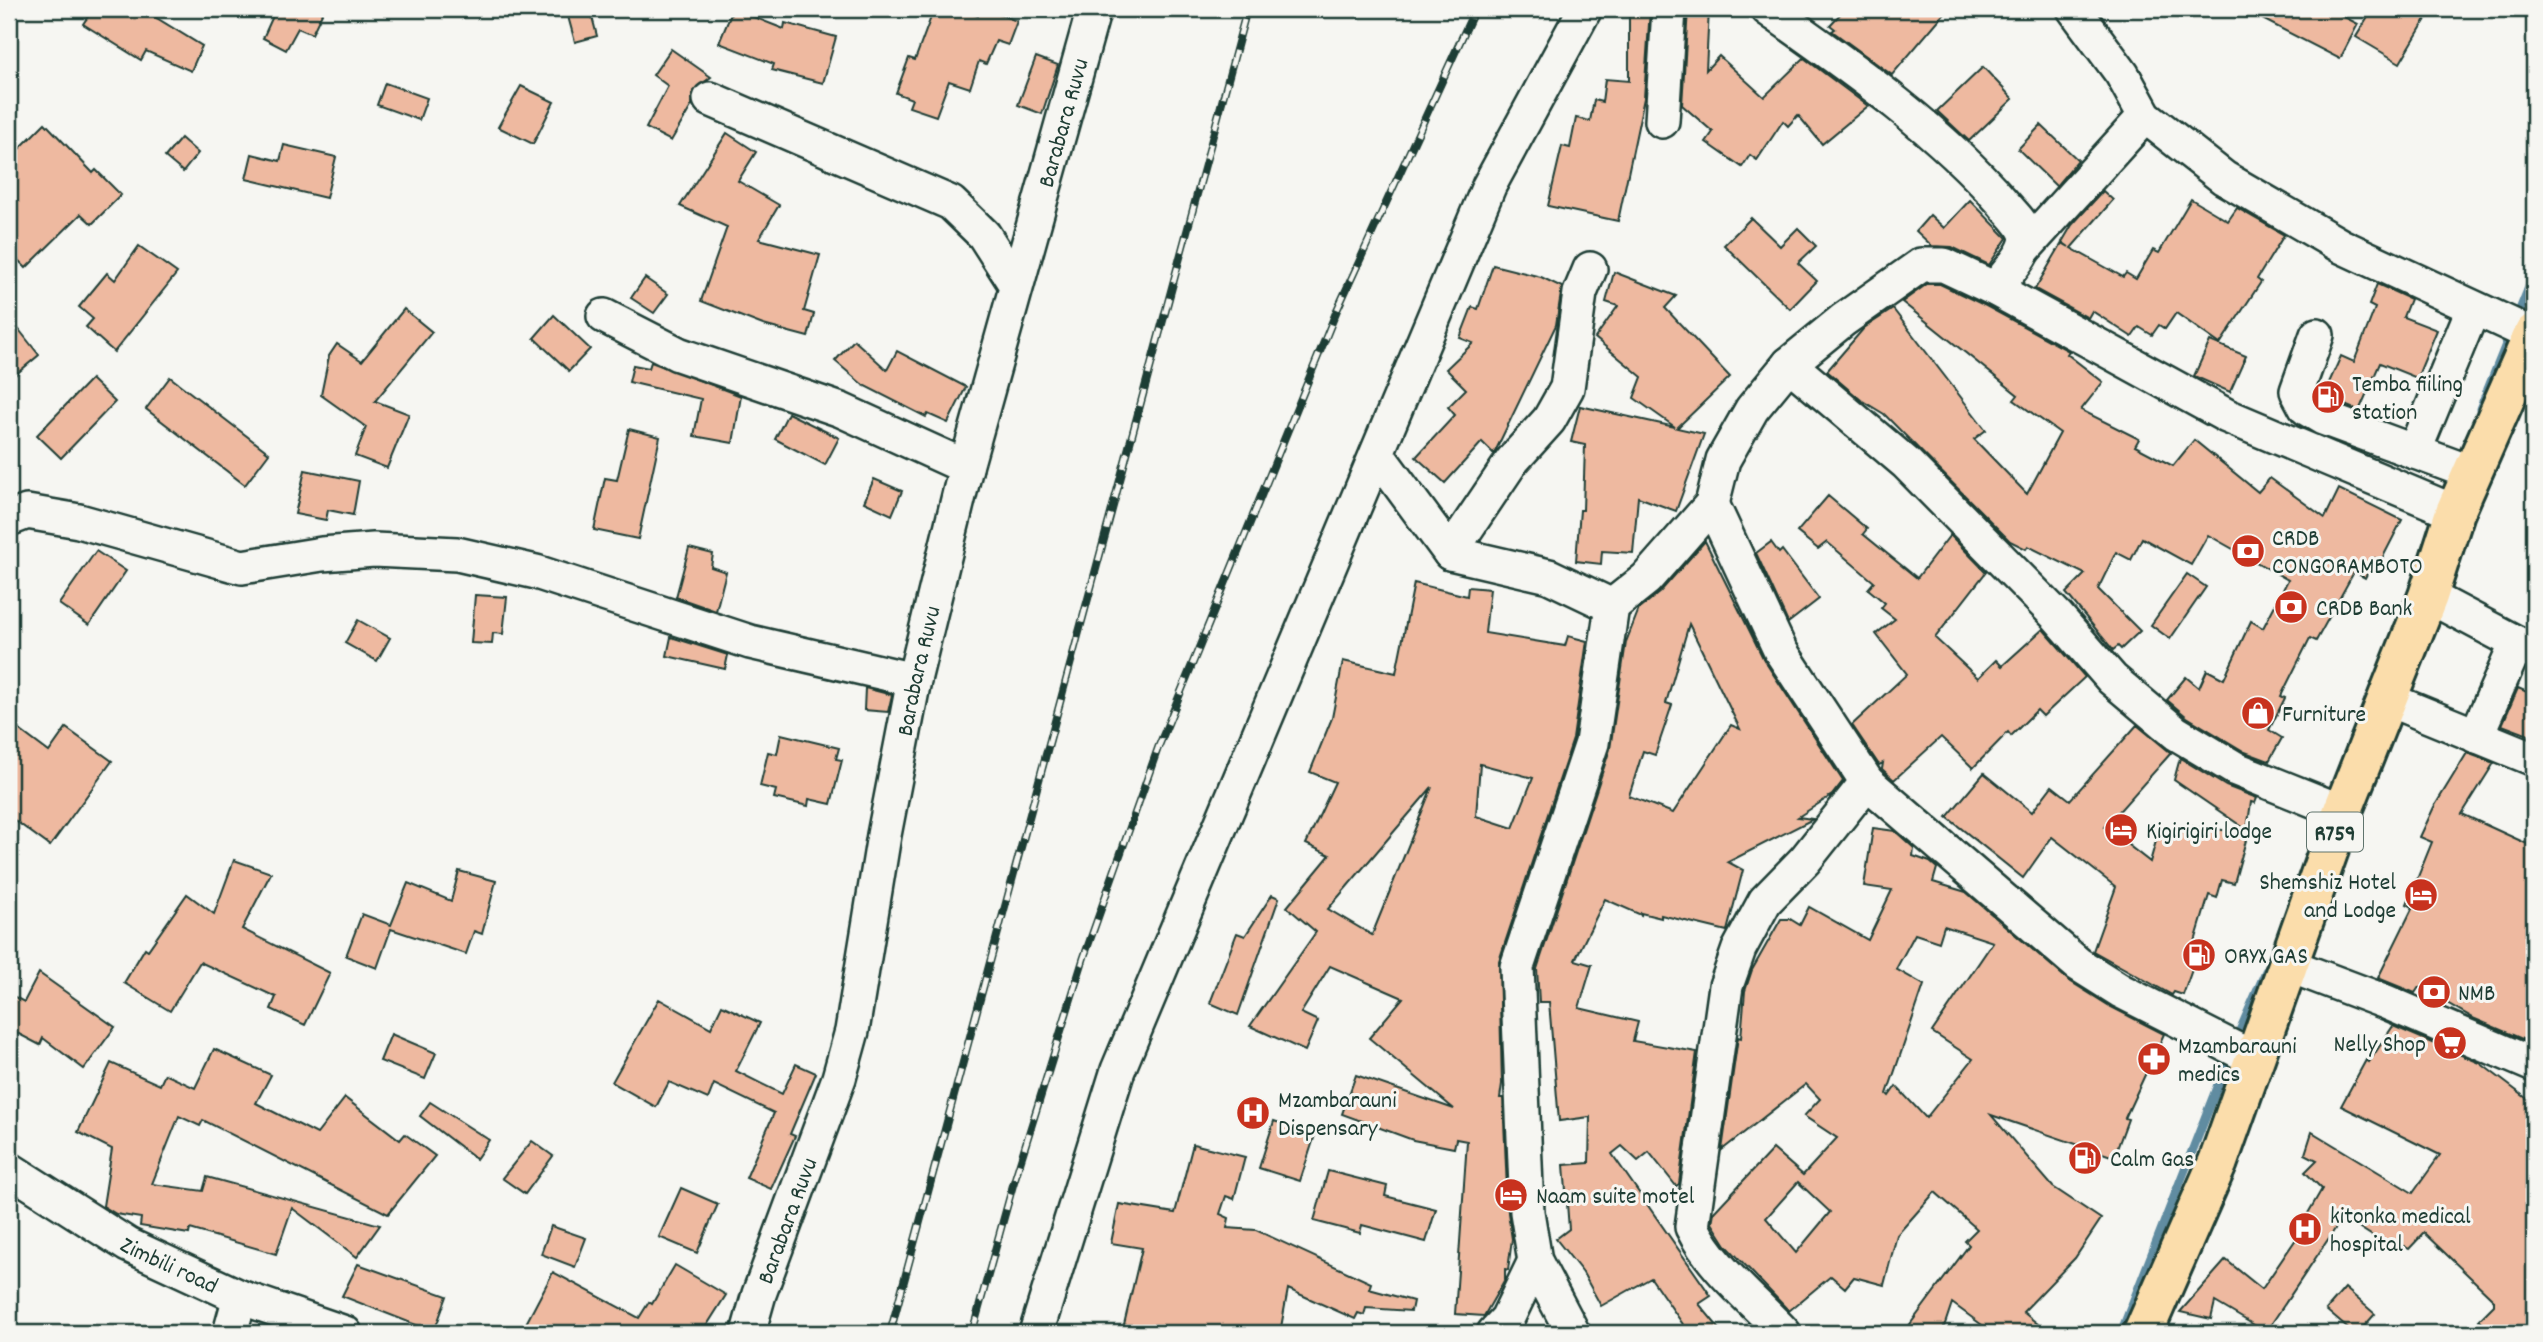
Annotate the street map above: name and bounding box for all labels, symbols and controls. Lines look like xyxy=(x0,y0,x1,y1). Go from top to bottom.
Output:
street label: Barabara Ruvu xyxy=(1031,55,1099,192)
place label: Temba fiiling station xyxy=(2352,369,2463,431)
fuel station icon: Temba fiiling station xyxy=(2309,378,2347,416)
place label: CRDB CONGORAMBOTO xyxy=(2272,523,2423,585)
bank icon: CRDB CONGORAMBOTO xyxy=(2229,532,2267,570)
bank icon: CRDB Bank xyxy=(2272,588,2310,626)
place label: CRDB Bank xyxy=(2316,593,2412,627)
street label: Barabara Ruvu xyxy=(890,603,952,739)
shop icon: Furniture xyxy=(2239,694,2277,732)
place label: Furniture xyxy=(2282,699,2366,733)
hotel icon: Kigirigiri lodge xyxy=(2102,811,2140,849)
road number: R759 xyxy=(2307,812,2363,852)
place label: Kigirigiri lodge xyxy=(2146,816,2272,850)
place label: Shemshiz Hotel and Lodge xyxy=(2259,867,2396,929)
hotel icon: Shemshiz Hotel and Lodge xyxy=(2402,876,2440,914)
fuel station icon: ORYX GAS xyxy=(2180,936,2218,974)
place label: ORYX GAS xyxy=(2224,941,2308,975)
bank icon: NMB xyxy=(2415,973,2453,1011)
place label: NMB xyxy=(2458,978,2495,1012)
supermarket icon: Nelly Shop xyxy=(2431,1024,2469,1062)
place label: Nelly Shop xyxy=(2334,1029,2426,1063)
place label: Mzambarauni medics xyxy=(2178,1031,2297,1093)
pharmacy icon: Mzambarauni medics xyxy=(2135,1040,2173,1078)
place label: Mzambarauni Dispensary xyxy=(1278,1085,1397,1147)
hospital icon: Mzambarauni Dispensary xyxy=(1234,1094,1272,1132)
fuel station icon: Calm Gas xyxy=(2066,1139,2104,1177)
place label: Calm Gas xyxy=(2110,1144,2194,1178)
street label: Barabara Ruvu xyxy=(750,1153,828,1290)
hotel icon: Naam suite motel xyxy=(1492,1176,1530,1214)
place label: Naam suite motel xyxy=(1536,1181,1695,1215)
place label: kitonka medical hospital xyxy=(2330,1201,2471,1263)
hospital icon: kitonka medical hospital xyxy=(2286,1210,2324,1248)
street label: Zimbili road xyxy=(112,1230,223,1304)

